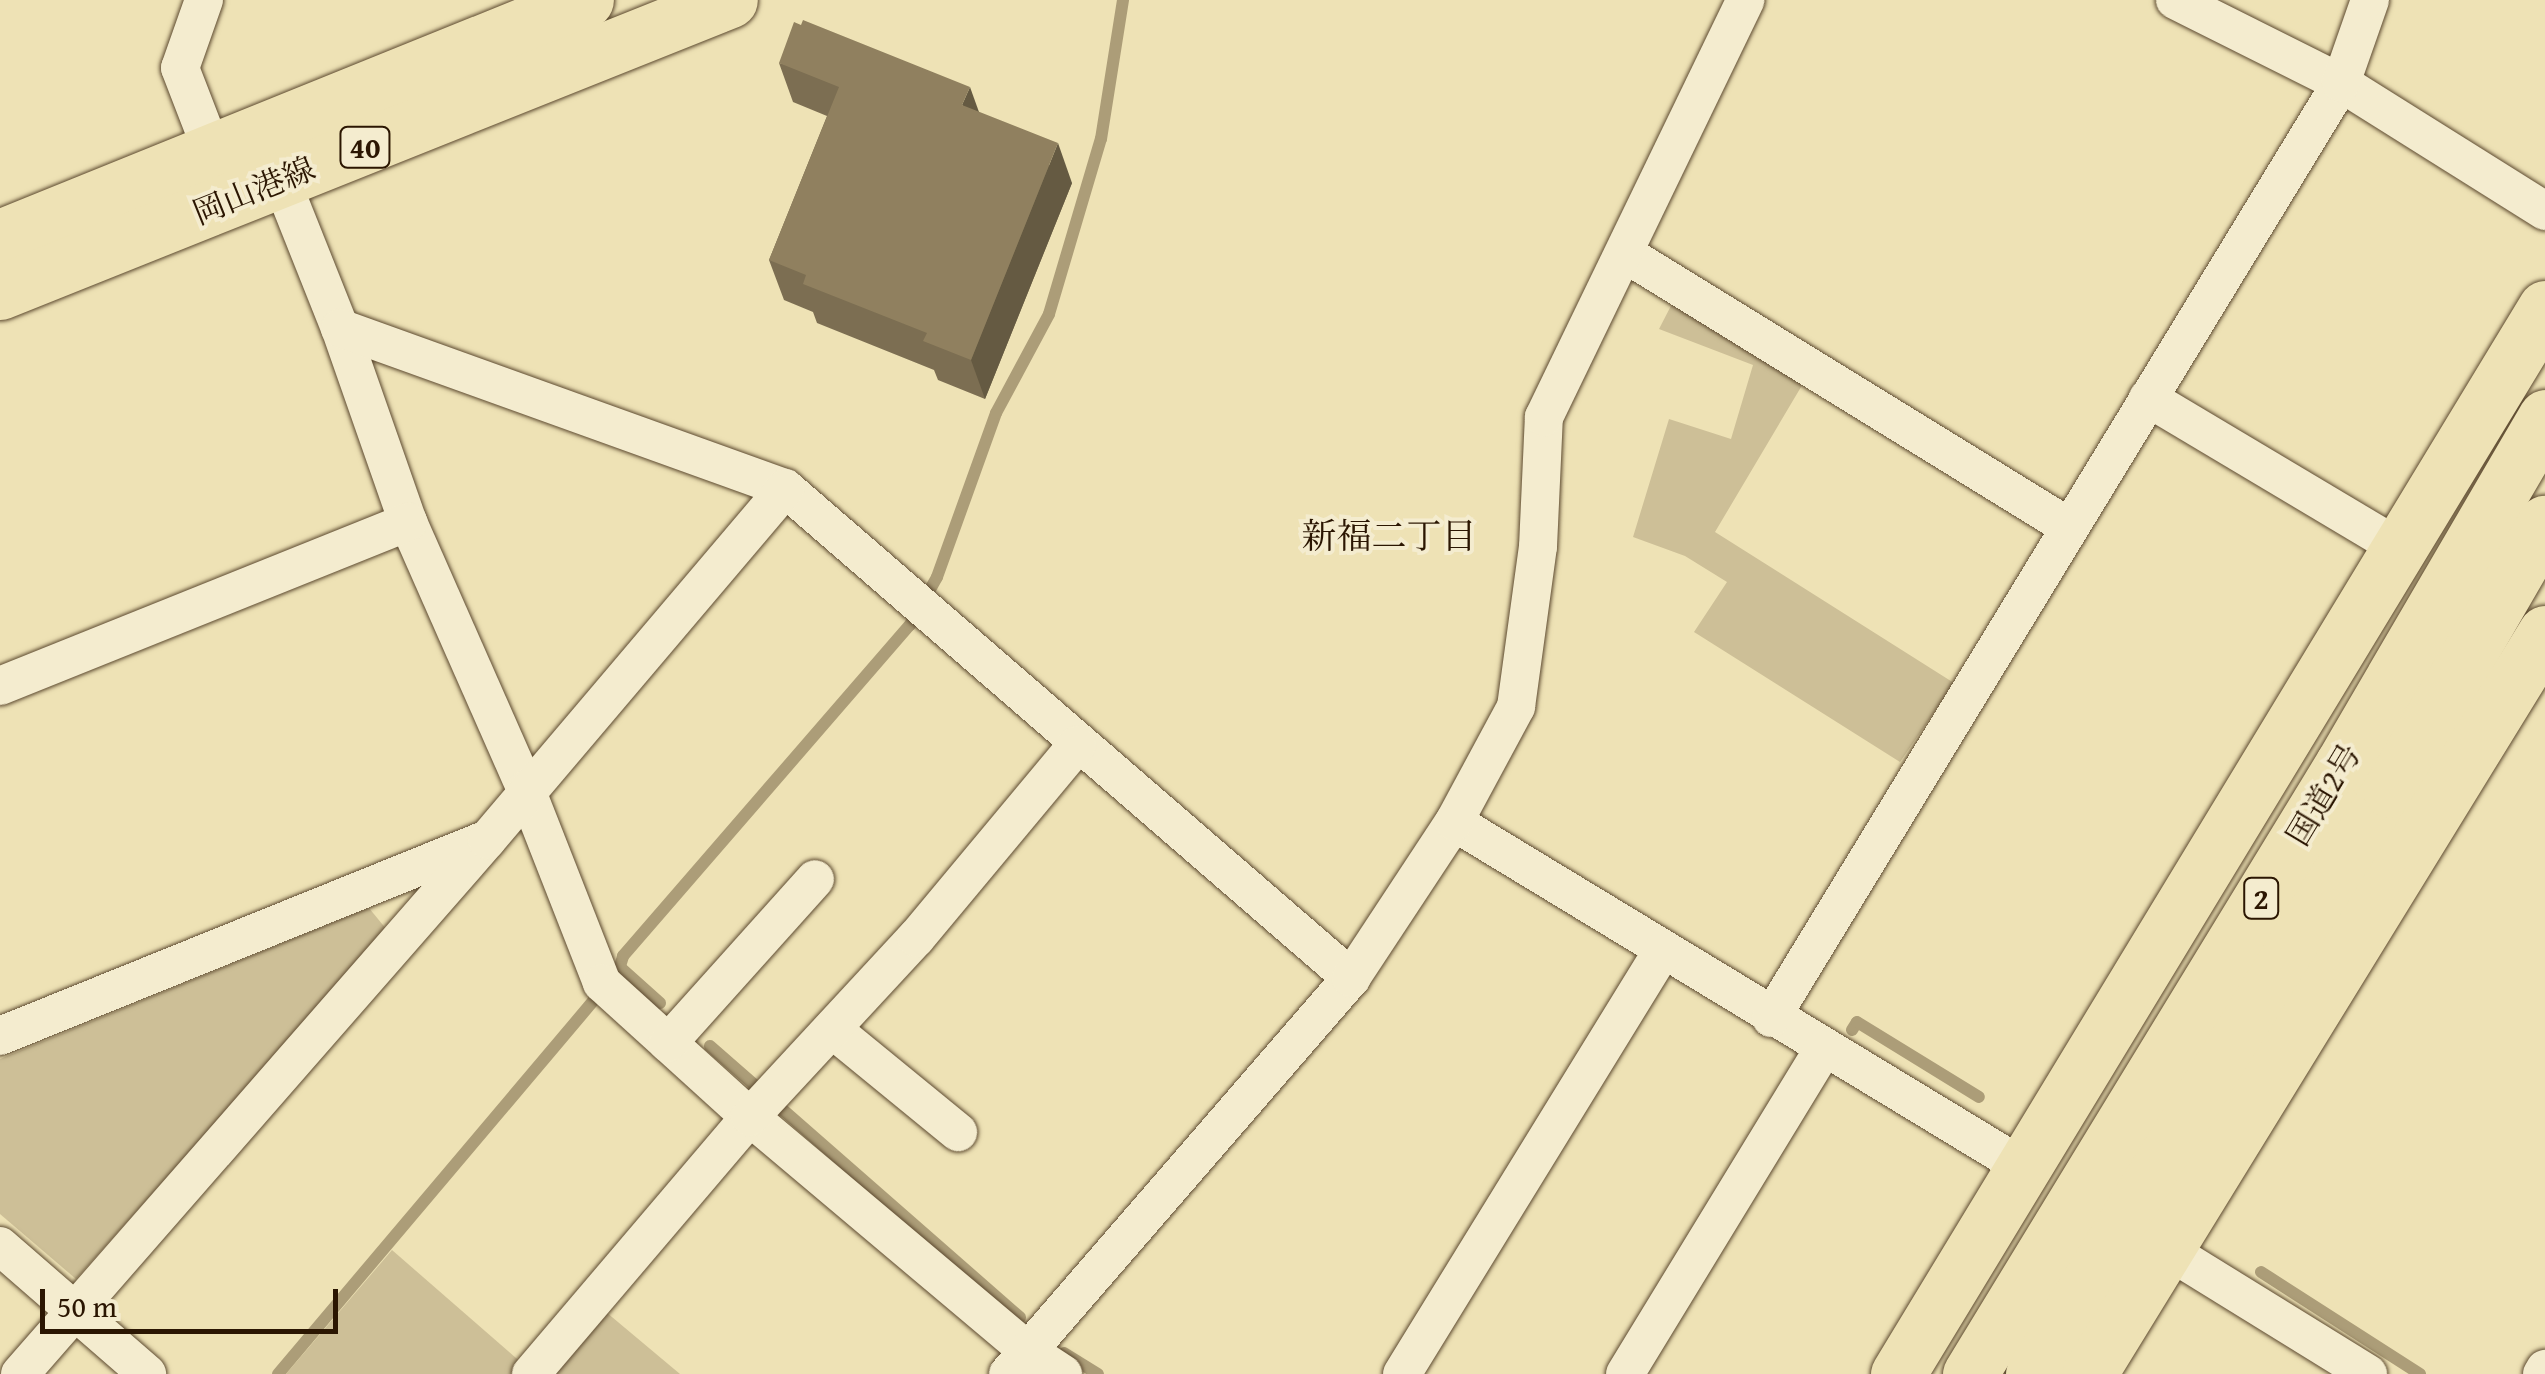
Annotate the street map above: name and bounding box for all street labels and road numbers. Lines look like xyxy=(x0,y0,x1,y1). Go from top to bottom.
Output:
road number: 40 xyxy=(338,122,392,172)
street label: 岡山港線 xyxy=(187,149,321,233)
street label: 国道2号 xyxy=(2279,737,2369,853)
road number: 2 xyxy=(2241,873,2281,923)

